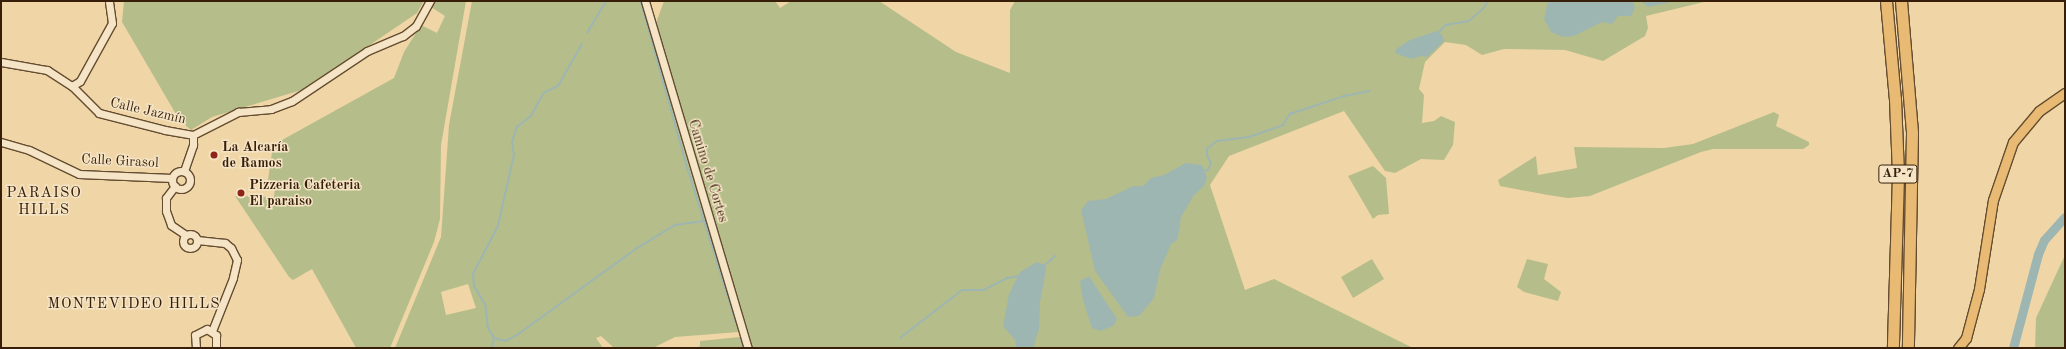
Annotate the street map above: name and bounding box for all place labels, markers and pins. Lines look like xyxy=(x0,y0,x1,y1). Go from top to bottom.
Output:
place label: La Alcaría de Ramos xyxy=(222,139,288,172)
marker: La Alcaría de Ramos xyxy=(209,150,219,160)
place label: Pizzeria Cafeteria El paraiso xyxy=(249,177,361,210)
marker: Pizzeria Cafeteria El paraiso xyxy=(236,188,246,198)

